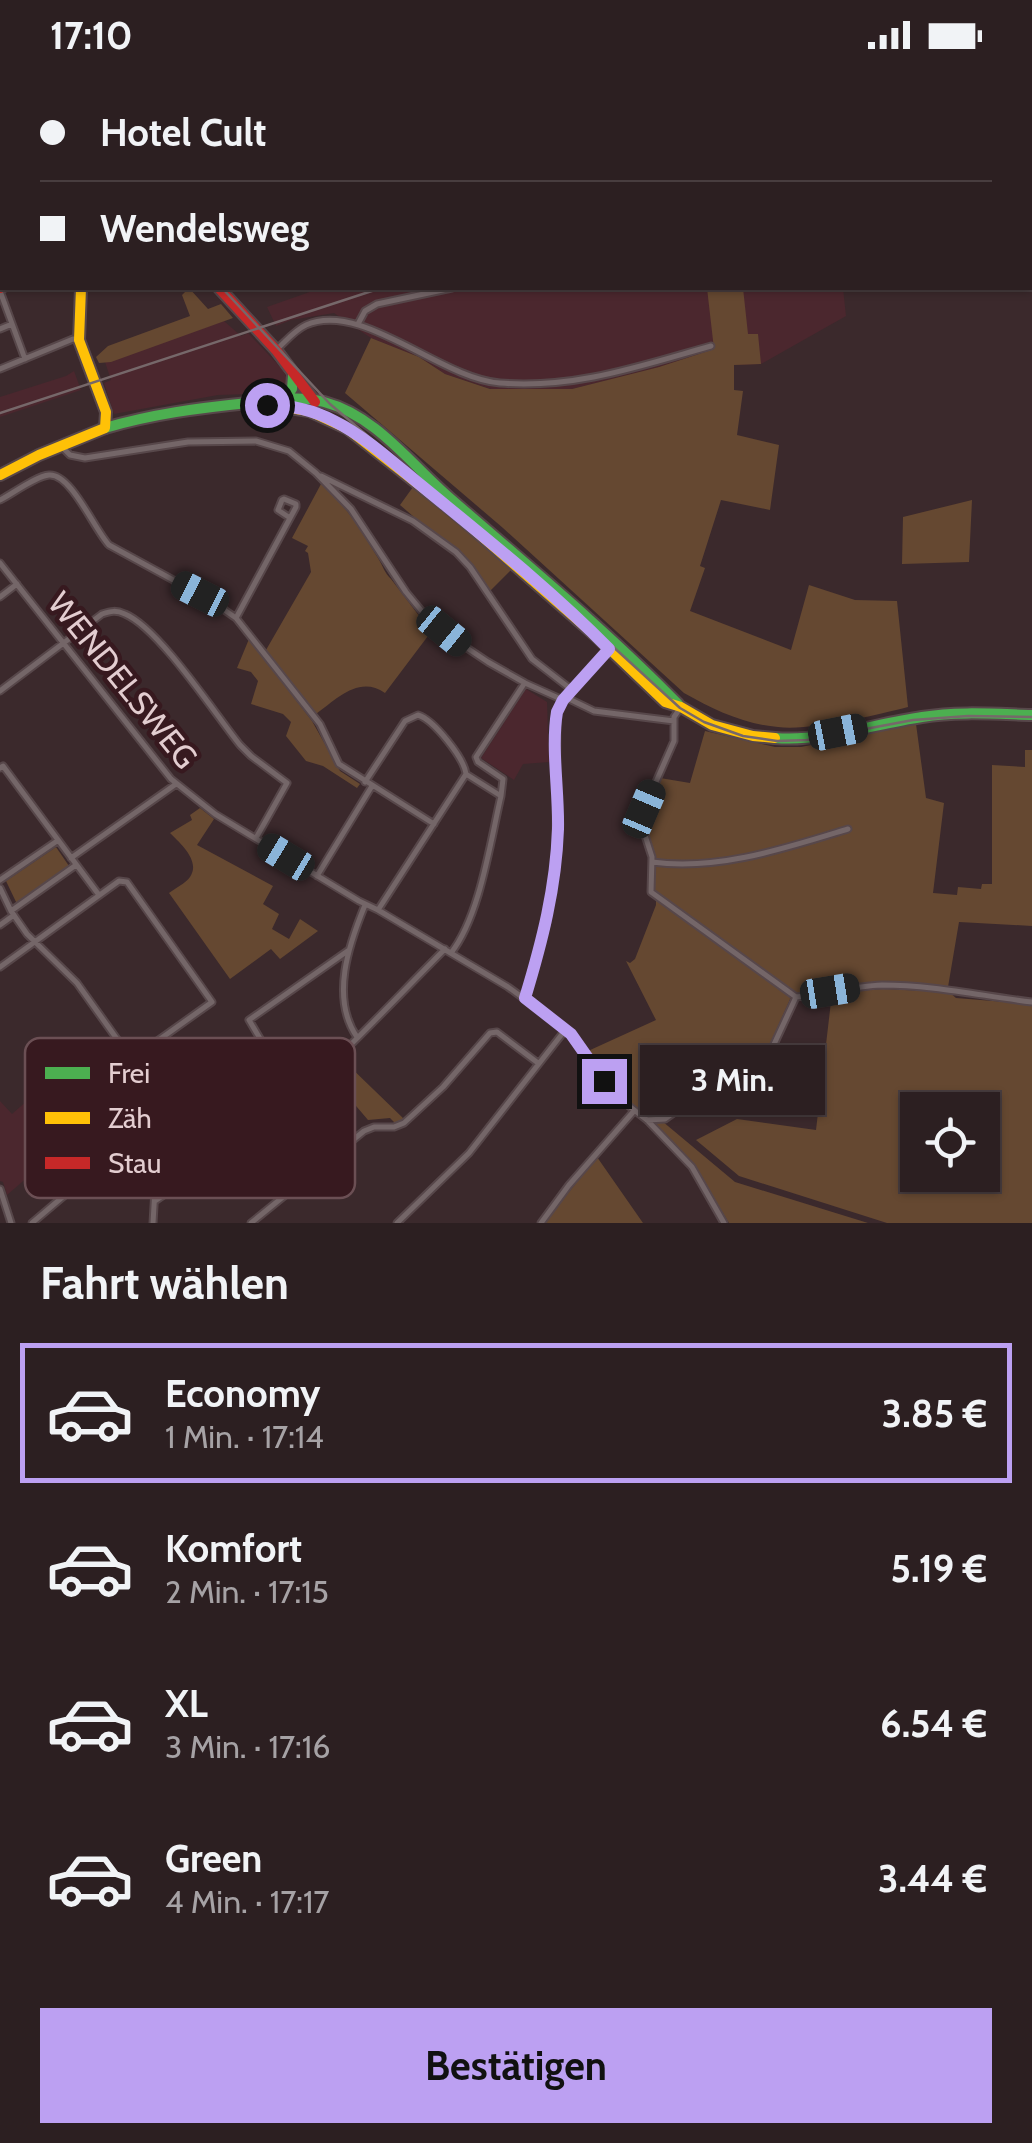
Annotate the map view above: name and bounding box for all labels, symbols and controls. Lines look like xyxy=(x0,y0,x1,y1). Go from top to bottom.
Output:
text: 17:10 xyxy=(50,12,133,59)
text: Hotel Cult xyxy=(100,109,266,156)
text: Wendelsweg xyxy=(100,205,309,252)
route start xyxy=(245,383,290,428)
car xyxy=(166,567,234,621)
street label: WENDELSWEG xyxy=(40,584,206,776)
car xyxy=(411,600,477,662)
car xyxy=(806,712,870,752)
car xyxy=(618,776,670,842)
car xyxy=(253,829,319,885)
car xyxy=(798,971,862,1011)
legend xyxy=(25,1038,355,1198)
callout: 3 Min. xyxy=(639,1046,824,1116)
text: Frei xyxy=(108,1056,150,1090)
route end xyxy=(582,1059,627,1104)
text: 3 Min. xyxy=(691,1060,774,1099)
map controls xyxy=(900,1092,1000,1192)
button: locate xyxy=(900,1092,1000,1192)
text: Zäh xyxy=(108,1101,152,1135)
text: Stau xyxy=(108,1146,161,1180)
text: Fahrt wählen xyxy=(40,1256,289,1310)
icon: car xyxy=(45,1368,135,1458)
text: Economy xyxy=(165,1370,320,1417)
text: 3.85 € xyxy=(882,1390,987,1437)
text: 1 Min. · 17:14 xyxy=(165,1417,324,1456)
icon: car xyxy=(45,1523,135,1613)
text: Komfort xyxy=(165,1525,302,1572)
text: 5.19 € xyxy=(891,1545,987,1592)
text: 2 Min. · 17:15 xyxy=(165,1572,329,1611)
icon: car xyxy=(45,1678,135,1768)
text: XL xyxy=(165,1680,208,1727)
text: 6.54 € xyxy=(880,1700,987,1747)
text: 3 Min. · 17:16 xyxy=(165,1727,330,1766)
icon: car xyxy=(45,1833,135,1923)
text: Green xyxy=(165,1835,262,1882)
text: 3.44 € xyxy=(878,1855,987,1902)
text: 4 Min. · 17:17 xyxy=(165,1882,329,1921)
button: Bestätigen xyxy=(40,2008,992,2123)

